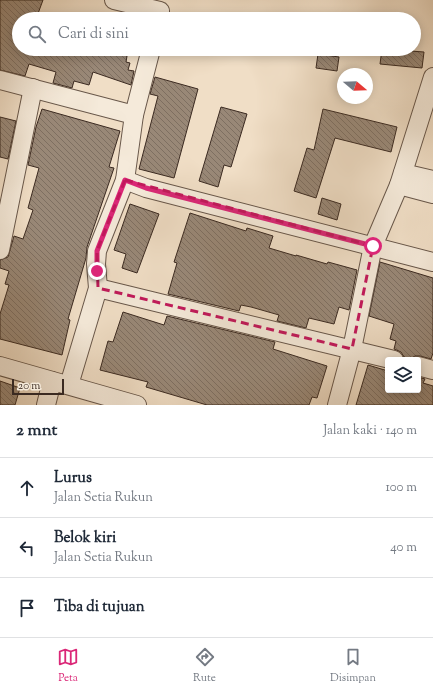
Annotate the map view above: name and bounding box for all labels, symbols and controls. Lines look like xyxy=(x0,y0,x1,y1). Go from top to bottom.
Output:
search box xyxy=(12,12,421,56)
icon: search xyxy=(26,23,48,45)
text: Cari di sini xyxy=(58,24,129,45)
north arrow xyxy=(337,68,373,104)
route start xyxy=(364,237,382,255)
route end xyxy=(88,262,106,280)
map controls xyxy=(385,357,421,393)
button: layers xyxy=(385,357,421,393)
scale bar xyxy=(12,377,64,396)
text: 20 m xyxy=(18,378,40,394)
text: 2 mnt xyxy=(16,419,57,443)
text: Jalan kaki · 140 m xyxy=(323,422,417,440)
text: Lurus xyxy=(54,468,92,489)
icon: ahead xyxy=(16,477,38,499)
text: 100 m xyxy=(385,479,417,497)
text: Jalan Setia Rukun xyxy=(54,489,153,507)
text: Belok kiri xyxy=(54,528,116,549)
icon: left xyxy=(16,537,38,559)
text: 40 m xyxy=(390,539,417,557)
text: Jalan Setia Rukun xyxy=(54,549,153,567)
icon: arrive xyxy=(16,597,38,619)
text: Tiba di tujuan xyxy=(54,597,145,618)
tab: Peta xyxy=(57,646,79,686)
tab: Rute xyxy=(193,646,216,686)
tab: Disimpan xyxy=(330,646,376,686)

